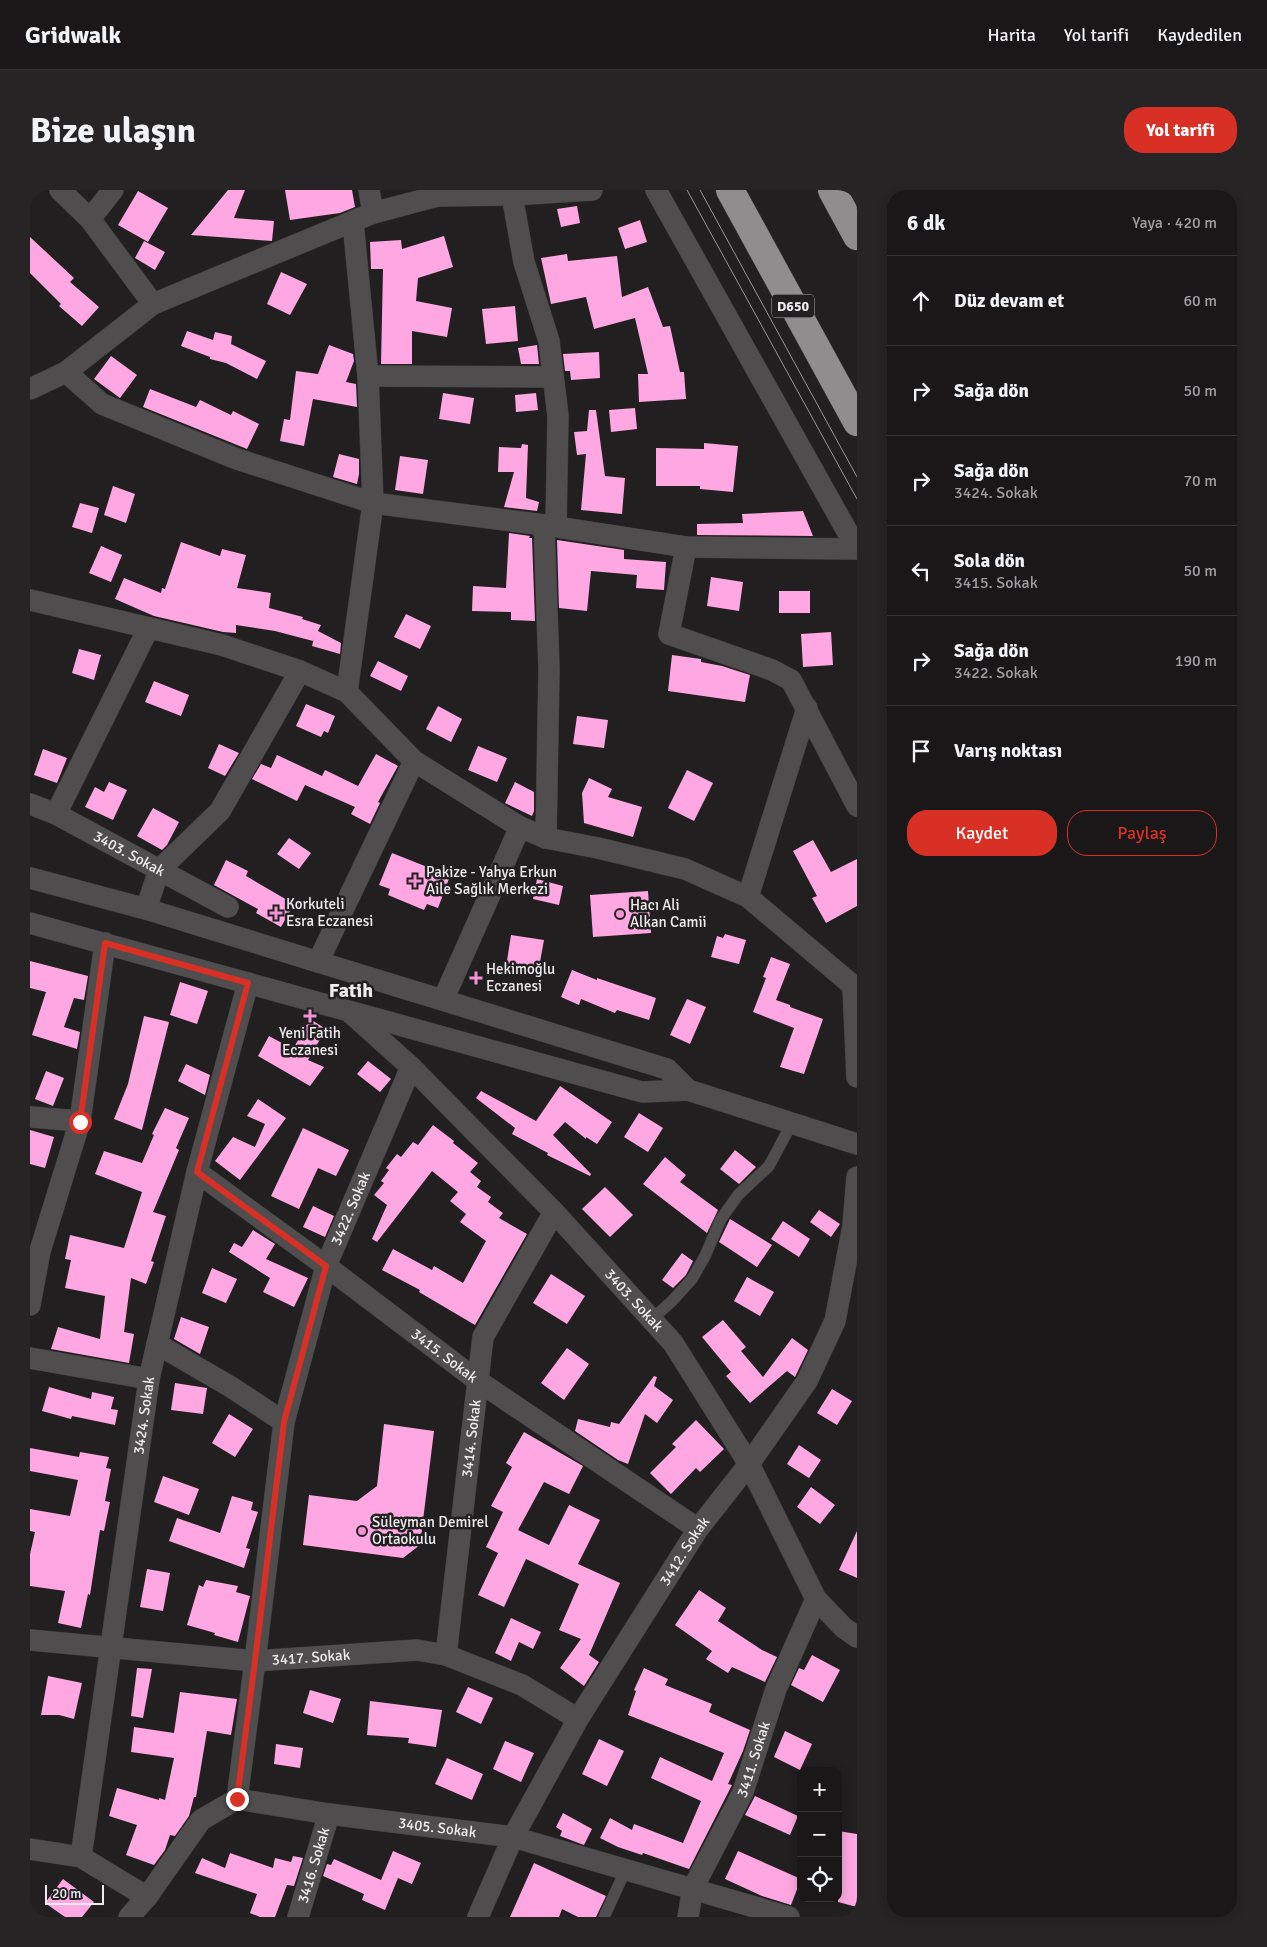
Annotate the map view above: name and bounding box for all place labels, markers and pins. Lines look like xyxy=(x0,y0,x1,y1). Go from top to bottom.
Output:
place label: Pakize - Yahya Erkun Aile Sağlık Merkezi xyxy=(426,863,557,898)
marker: Pakize - Yahya Erkun Aile Sağlık Merkezi xyxy=(408,874,422,888)
place label: Korkuteli Esra Eczanesi xyxy=(286,895,373,930)
place label: Hacı Ali Alkan Camii xyxy=(630,896,707,931)
marker: Korkuteli Esra Eczanesi xyxy=(270,907,282,919)
marker: Hacı Ali Alkan Camii xyxy=(614,908,626,920)
place label: Hekimoğlu Eczanesi xyxy=(486,960,555,995)
marker: Hekimoğlu Eczanesi xyxy=(470,972,482,984)
marker: Yeni Fatih Eczanesi xyxy=(304,1010,316,1022)
place label: Yeni Fatih Eczanesi xyxy=(279,1024,341,1059)
place label: Süleyman Demirel Ortaokulu xyxy=(372,1513,489,1548)
marker: Süleyman Demirel Ortaokulu xyxy=(356,1525,368,1537)

